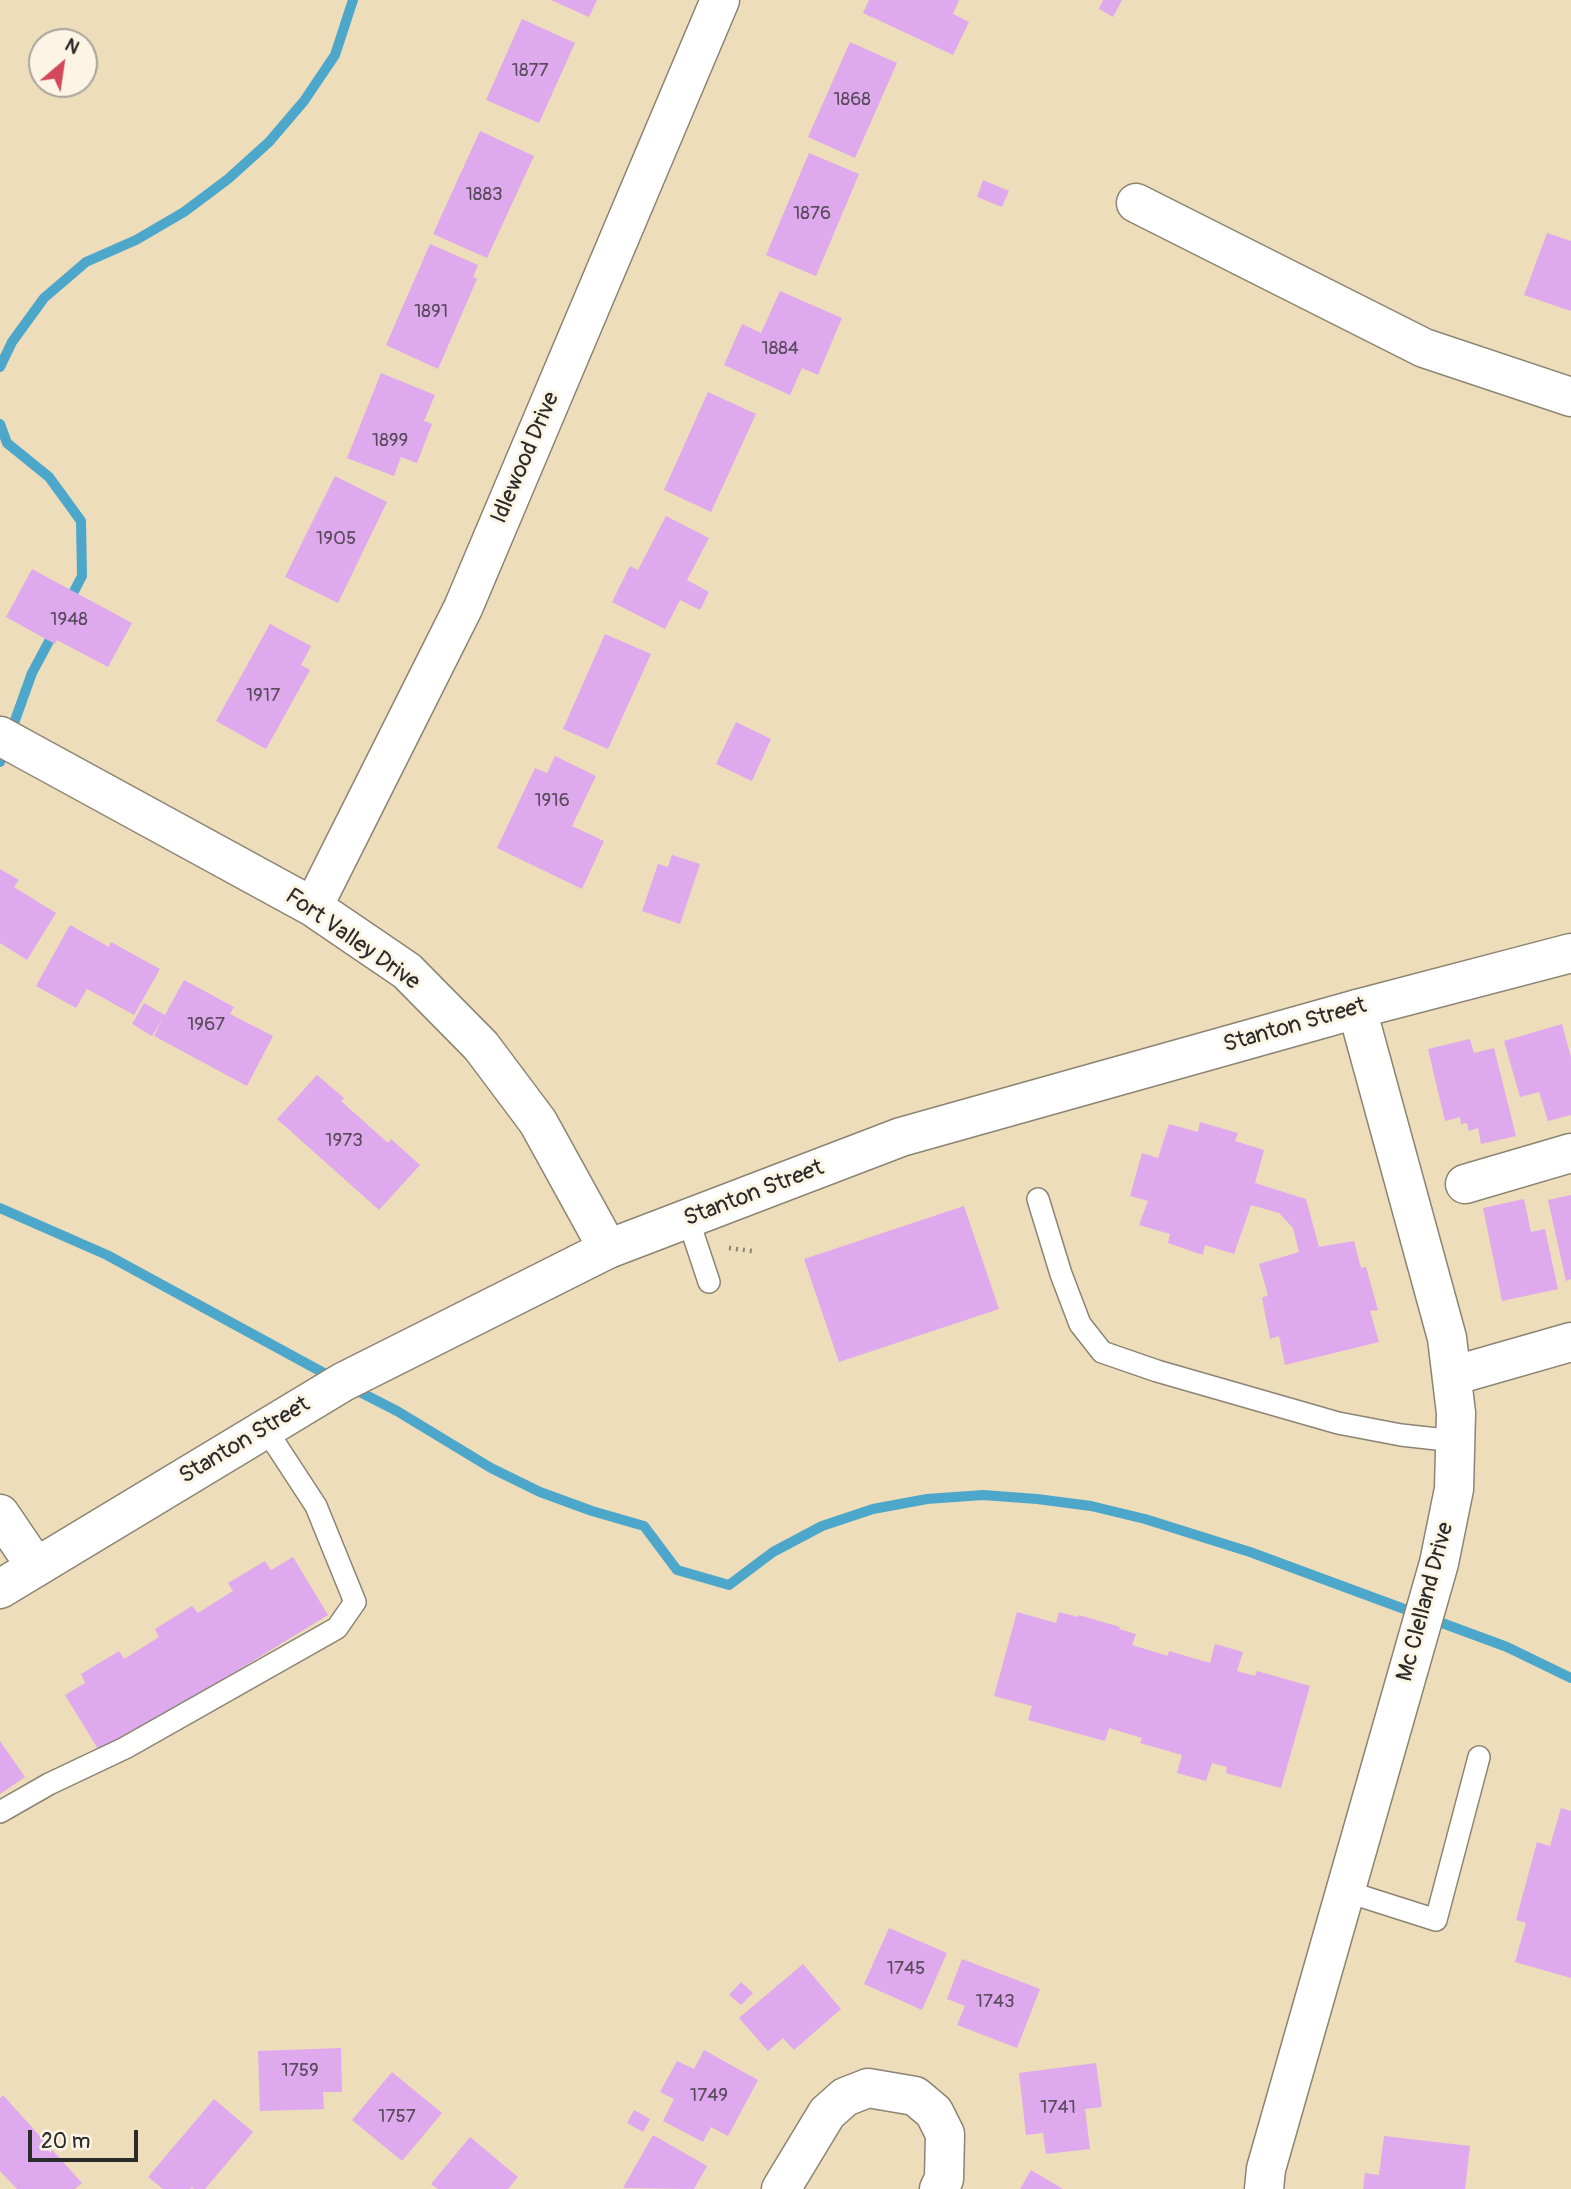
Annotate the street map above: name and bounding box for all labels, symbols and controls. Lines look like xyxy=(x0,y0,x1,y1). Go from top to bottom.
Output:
north arrow xyxy=(28,28,98,98)
text: N xyxy=(61,33,84,60)
house number: 1877 xyxy=(511,60,549,82)
house number: 1868 xyxy=(833,89,871,111)
house number: 1883 xyxy=(465,184,503,206)
house number: 1876 xyxy=(793,203,831,225)
house number: 1891 xyxy=(414,301,448,323)
house number: 1884 xyxy=(761,338,799,360)
street label: Idlewood Drive xyxy=(486,388,566,528)
house number: 1899 xyxy=(372,430,408,452)
house number: 1905 xyxy=(316,528,356,550)
house number: 1948 xyxy=(50,609,88,631)
house number: 1917 xyxy=(246,685,280,707)
house number: 1916 xyxy=(534,790,570,812)
street label: Fort Valley Drive xyxy=(279,883,425,997)
street label: Stanton Street xyxy=(1220,992,1370,1060)
house number: 1967 xyxy=(187,1014,225,1036)
house number: 1973 xyxy=(325,1130,363,1152)
street label: Stanton Street xyxy=(680,1155,828,1233)
street label: Stanton Street xyxy=(175,1391,315,1491)
street label: Mc Clelland Drive xyxy=(1392,1519,1460,1685)
house number: 1745 xyxy=(887,1958,925,1980)
house number: 1743 xyxy=(975,1991,1015,2013)
house number: 1759 xyxy=(281,2060,319,2082)
house number: 1749 xyxy=(690,2085,728,2107)
house number: 1741 xyxy=(1040,2097,1076,2119)
house number: 1757 xyxy=(378,2106,416,2128)
scale bar xyxy=(32,2116,142,2160)
text: 20 m xyxy=(41,2128,90,2155)

